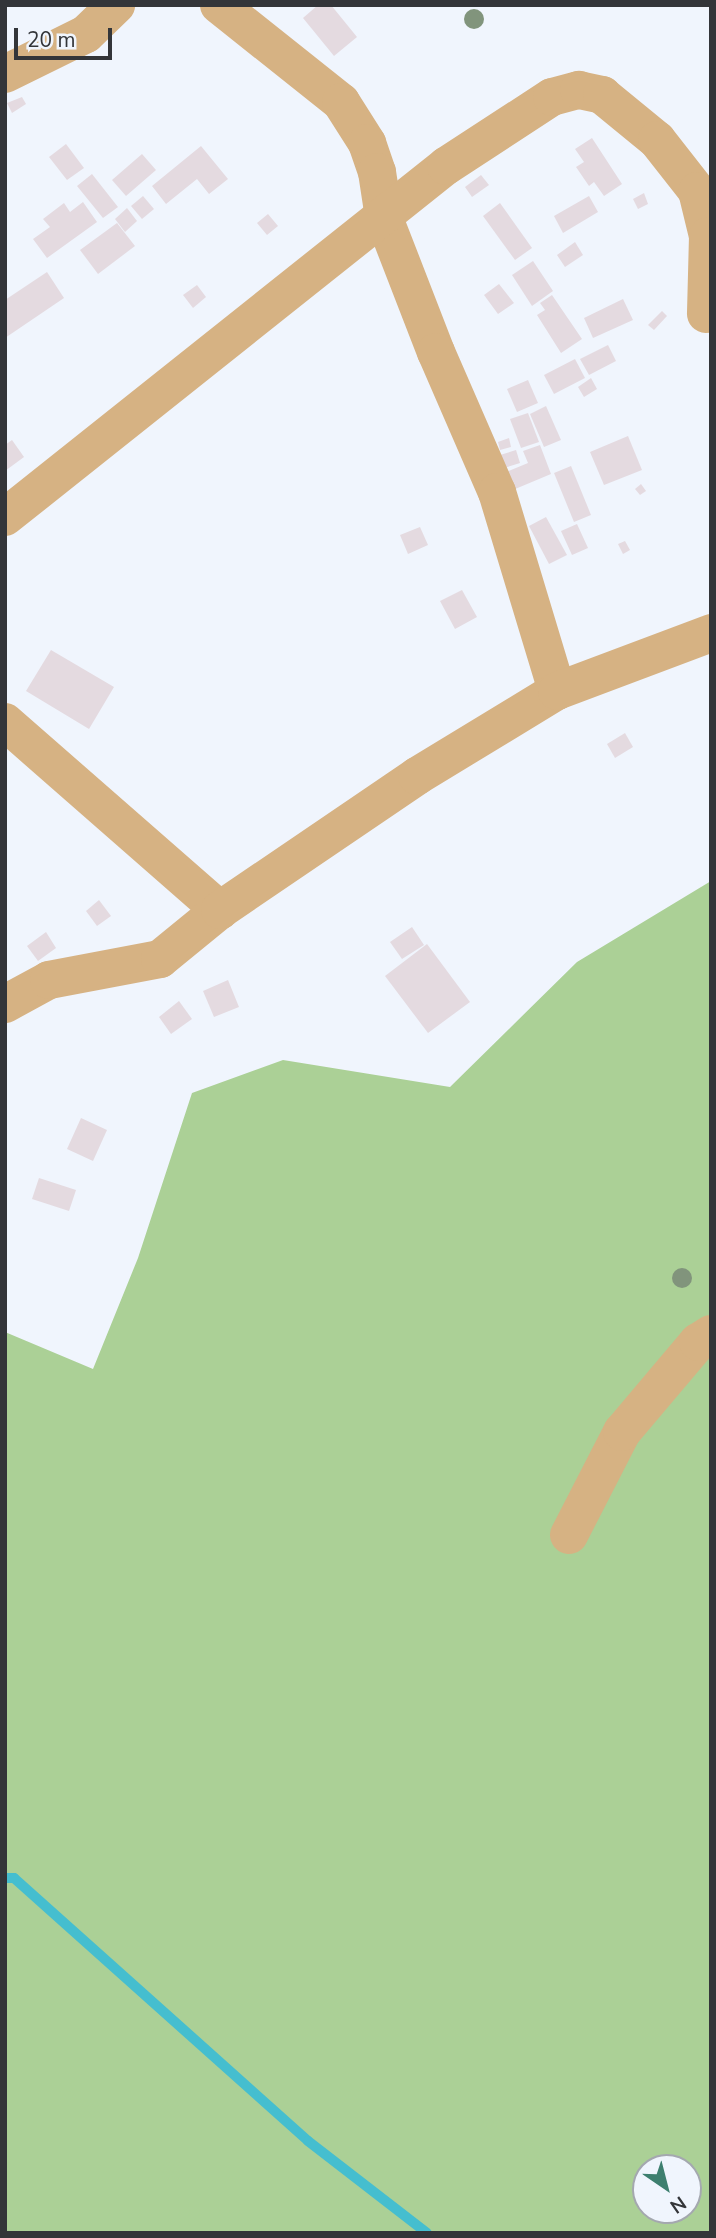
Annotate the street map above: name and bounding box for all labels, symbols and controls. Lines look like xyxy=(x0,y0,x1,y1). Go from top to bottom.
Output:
scale bar xyxy=(18,14,116,58)
text: 20 m xyxy=(27,26,76,54)
north arrow xyxy=(632,2154,702,2224)
text: N xyxy=(665,2190,691,2219)

